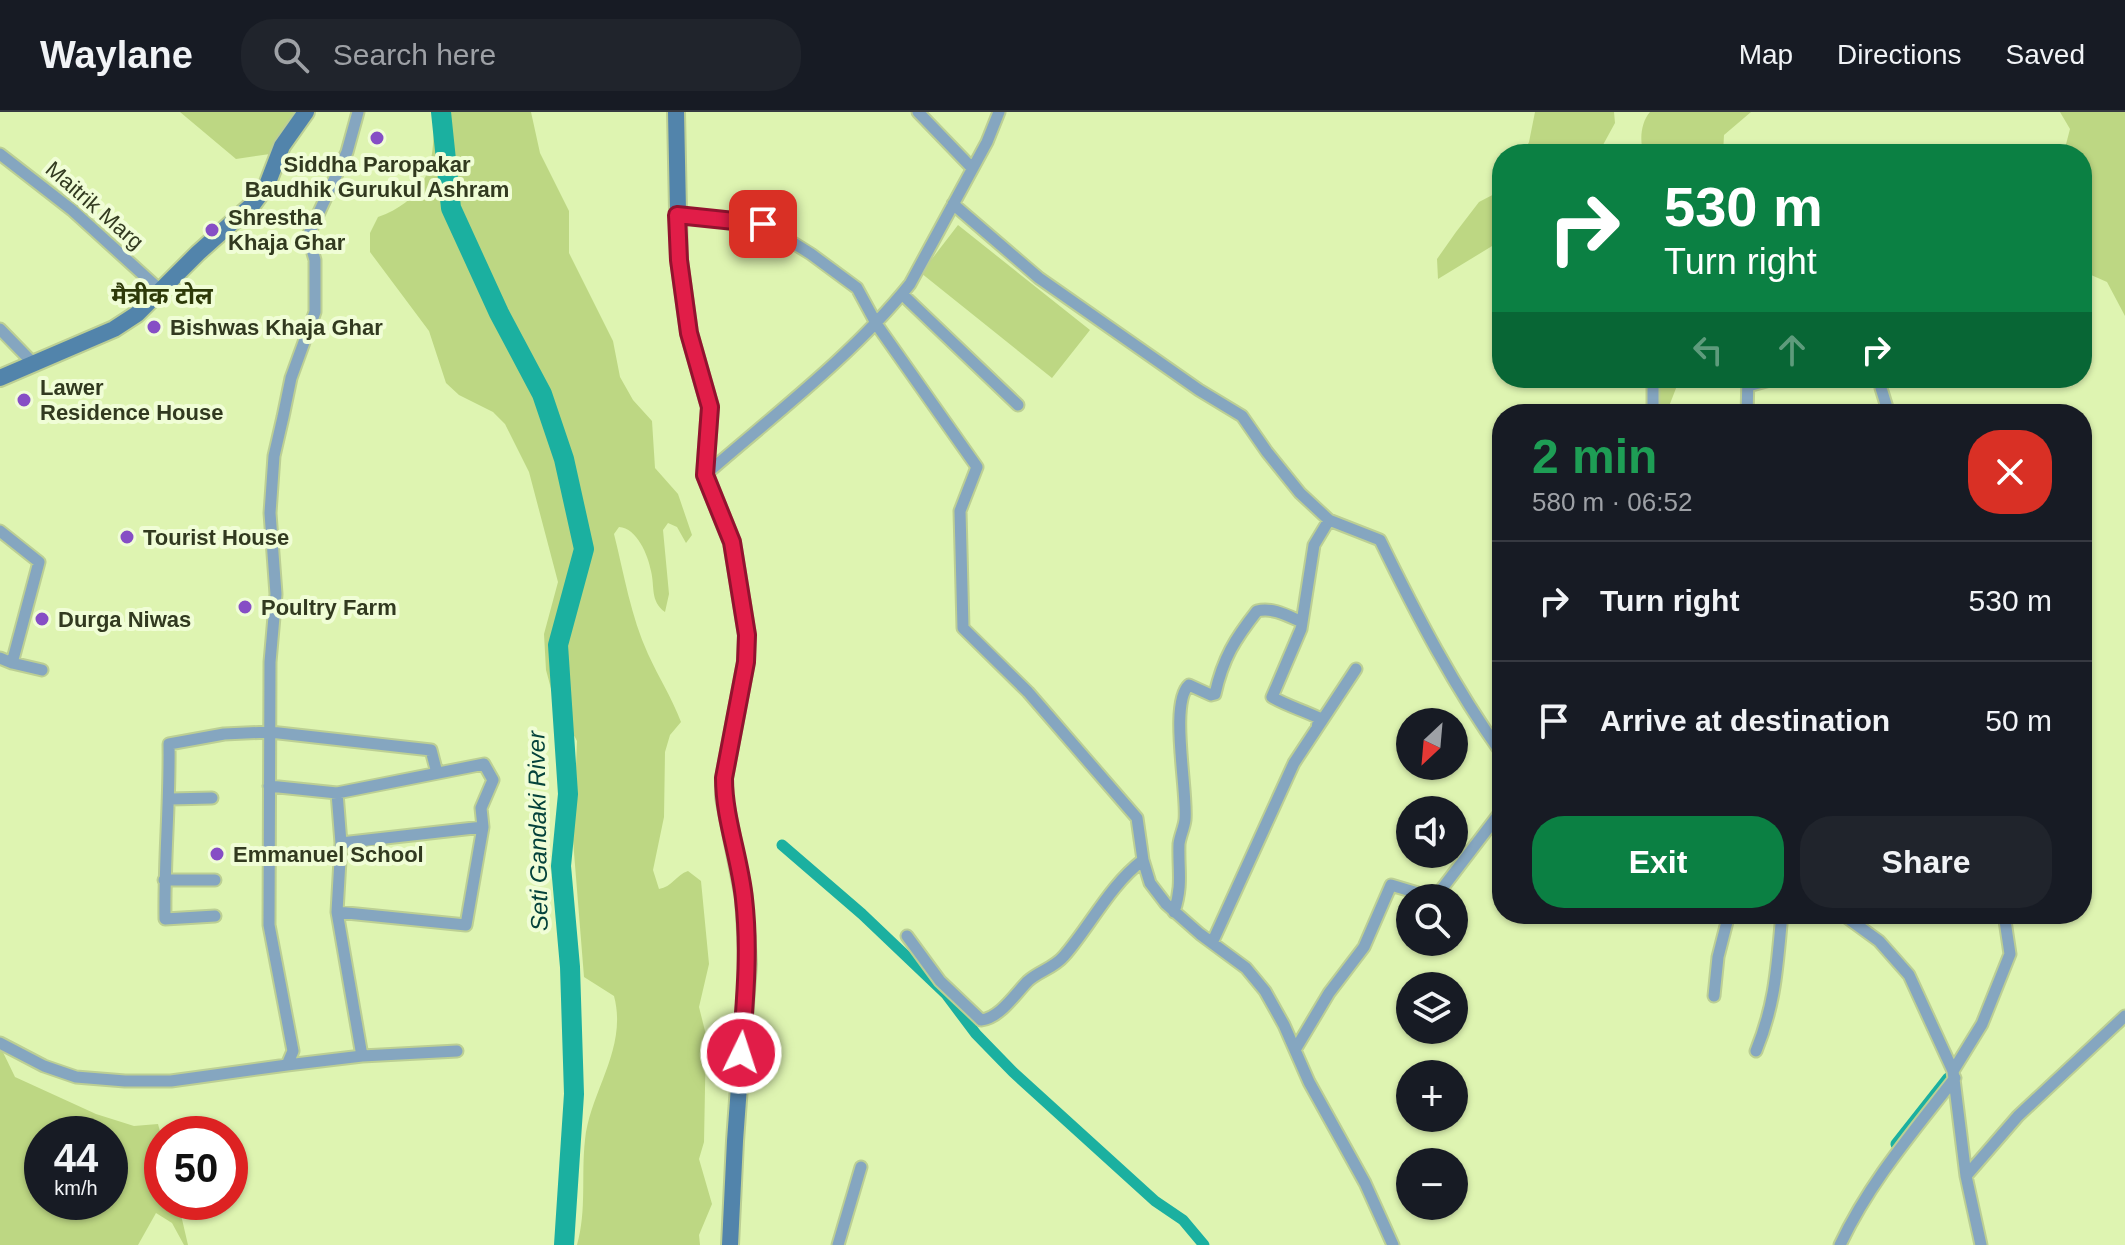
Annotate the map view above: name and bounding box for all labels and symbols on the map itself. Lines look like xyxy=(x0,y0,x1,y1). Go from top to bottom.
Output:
marker: Siddha Paropakar Baudhik Gurukul Ashram xyxy=(368,129,386,147)
place label: Siddha Paropakar Baudhik Gurukul Ashram xyxy=(245,152,509,202)
street label: Maitrik Marg xyxy=(41,156,149,255)
pin xyxy=(729,190,797,258)
place label: Shrestha Khaja Ghar xyxy=(228,205,346,255)
marker: Shrestha Khaja Ghar xyxy=(203,221,221,239)
district label: मैत्रीक टोल xyxy=(111,282,214,309)
place label: Bishwas Khaja Ghar xyxy=(170,315,383,340)
marker: Bishwas Khaja Ghar xyxy=(145,318,163,336)
place label: Lawer Residence House xyxy=(40,375,223,425)
marker: Lawer Residence House xyxy=(15,391,33,409)
place label: Tourist House xyxy=(143,525,289,550)
marker: Tourist House xyxy=(118,528,136,546)
place label: Poultry Farm xyxy=(261,595,397,620)
marker: Poultry Farm xyxy=(236,598,254,616)
place label: Durga Niwas xyxy=(58,607,191,632)
marker: Durga Niwas xyxy=(33,610,51,628)
north arrow xyxy=(1396,708,1468,780)
water label: Seti Gandaki River xyxy=(522,730,553,931)
place label: Emmanuel School xyxy=(233,842,424,867)
marker: Emmanuel School xyxy=(208,845,226,863)
position arrow xyxy=(699,1011,783,1095)
speed limit sign: 50 xyxy=(144,1116,248,1220)

